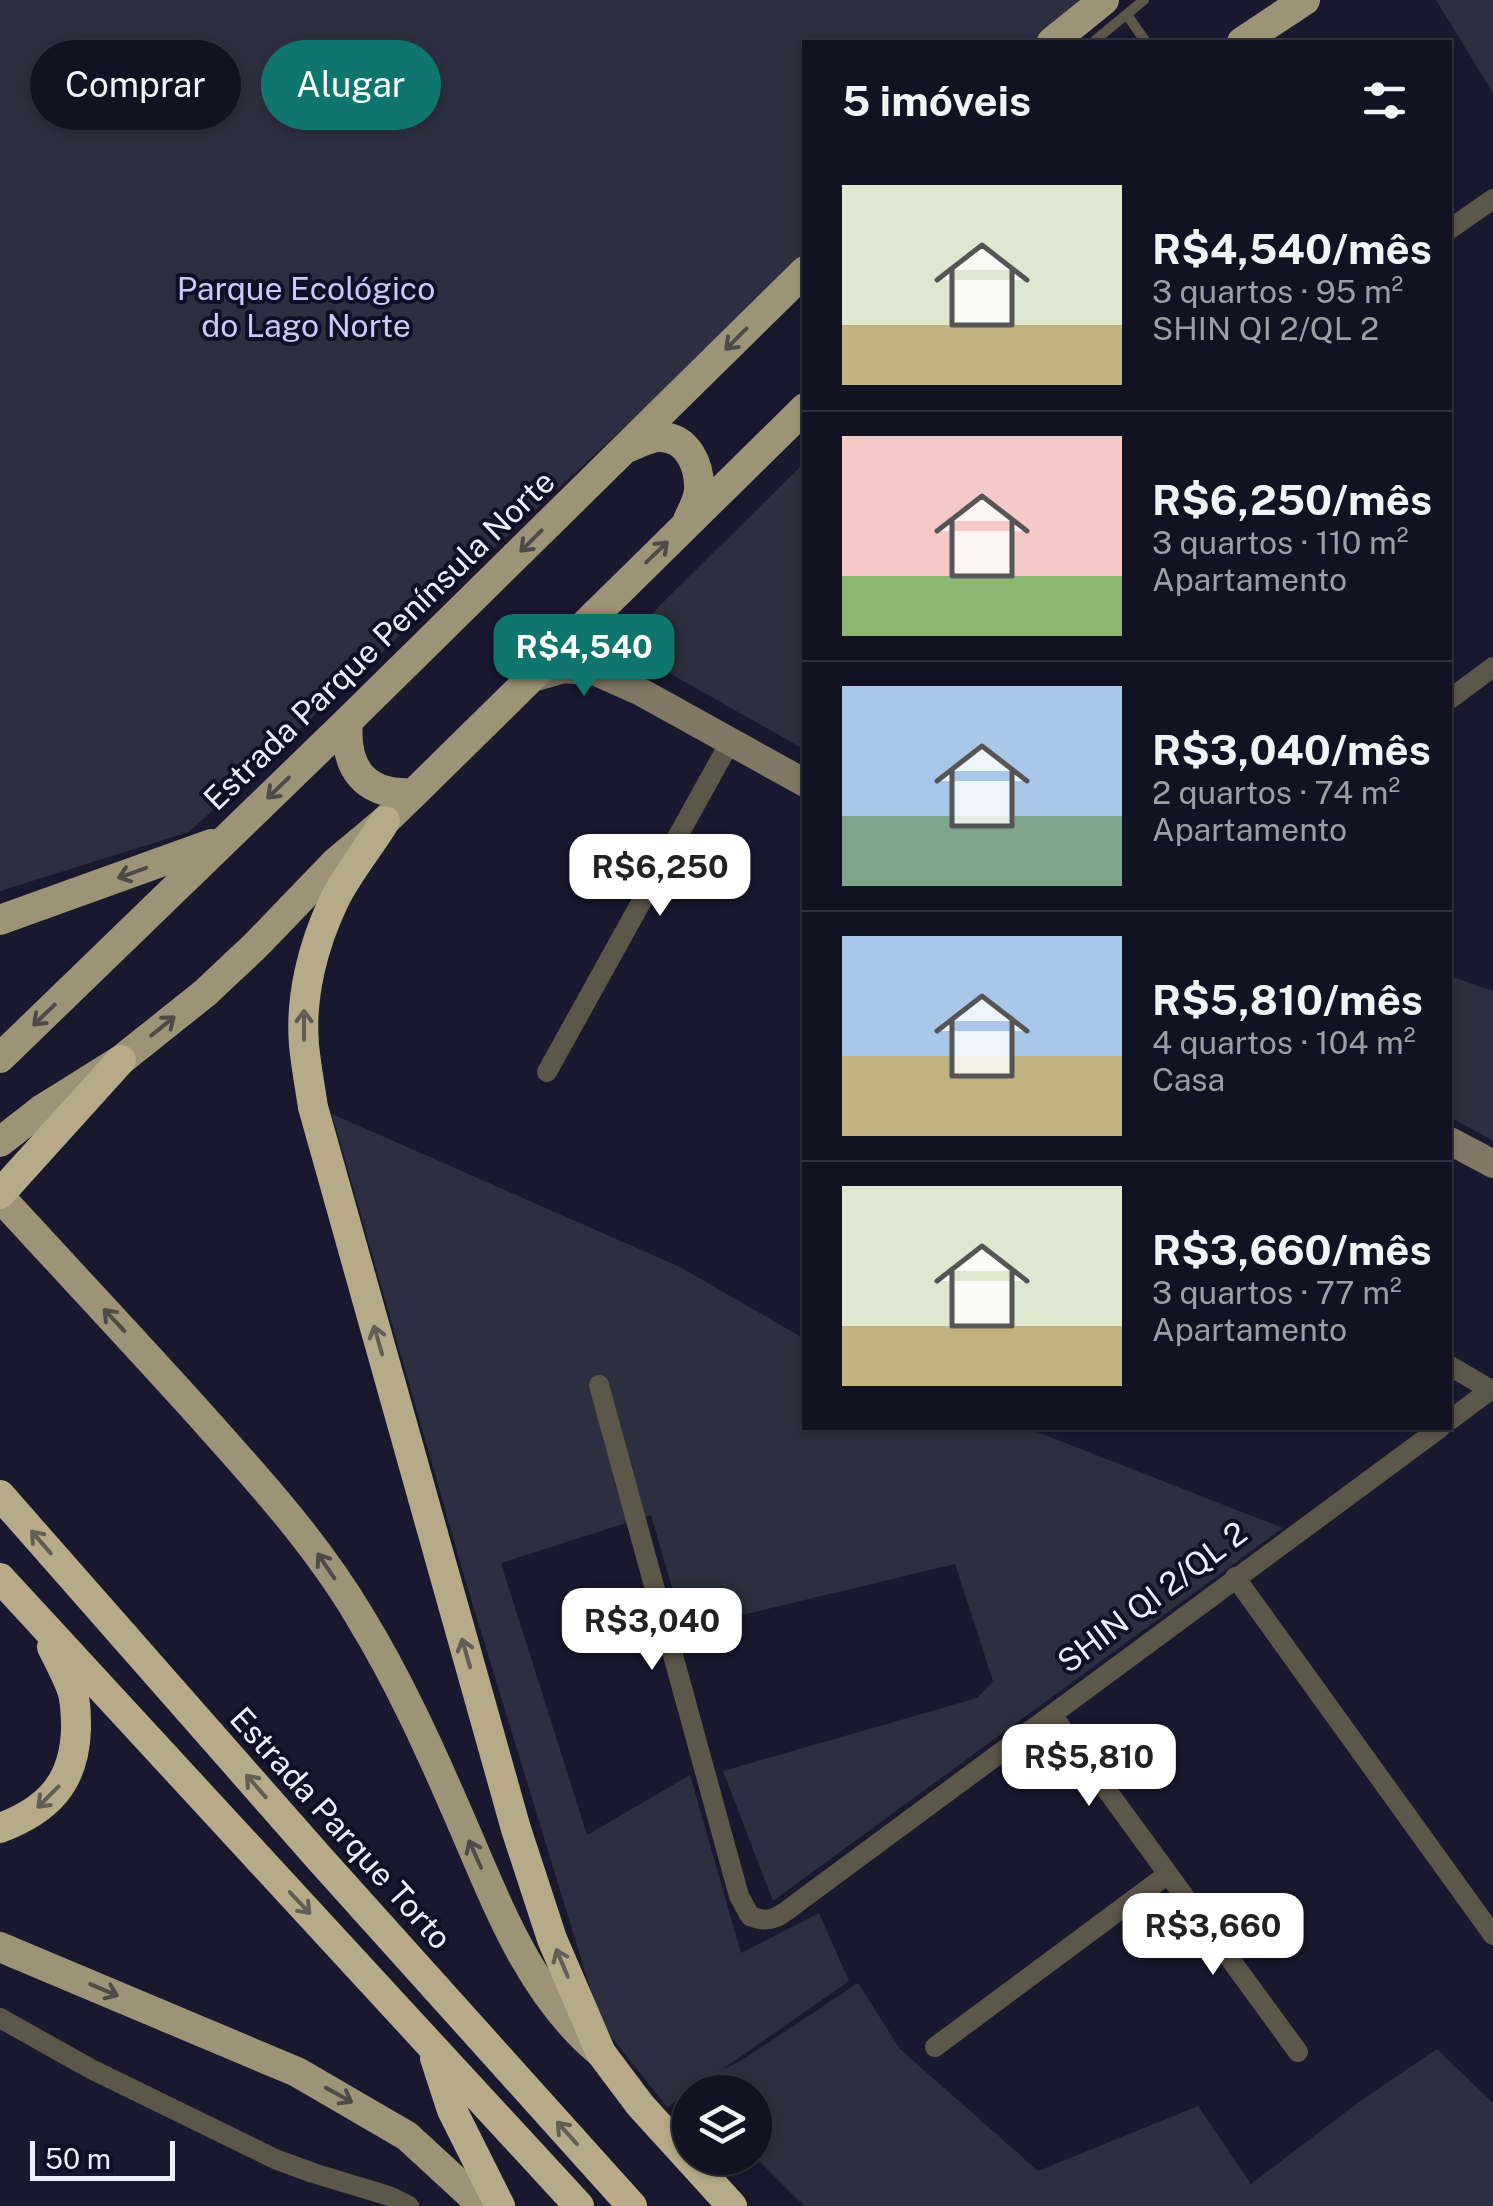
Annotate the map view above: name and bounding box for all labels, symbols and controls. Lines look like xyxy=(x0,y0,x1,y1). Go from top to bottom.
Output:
chip: Comprar xyxy=(30,40,241,130)
chip: Alugar xyxy=(261,40,441,130)
icon: filters xyxy=(1357,73,1412,128)
text: 5 imóveis xyxy=(842,76,1031,125)
text: R$4,540/mês xyxy=(1152,224,1432,273)
icon: home xyxy=(922,225,1042,345)
park label: Parque Ecológico do Lago Norte xyxy=(177,270,435,344)
text: 3 quartos · 95 m² xyxy=(1152,273,1403,310)
text: SHIN QI 2/QL 2 xyxy=(1152,310,1379,347)
one-way arrow xyxy=(724,327,748,351)
street label: Estrada Parque Península Norte xyxy=(196,463,562,817)
text: R$6,250/mês xyxy=(1152,475,1432,524)
icon: home xyxy=(922,476,1042,596)
text: 3 quartos · 110 m² xyxy=(1152,524,1409,561)
one-way arrow xyxy=(520,529,544,553)
one-way arrow xyxy=(644,540,668,564)
text: Apartamento xyxy=(1152,561,1347,598)
pin: R$4,540 xyxy=(492,614,676,699)
text: R$4,540 xyxy=(515,628,653,665)
text: R$3,040/mês xyxy=(1152,725,1431,774)
icon: home xyxy=(922,726,1042,846)
text: 2 quartos · 74 m² xyxy=(1152,774,1400,811)
one-way arrow xyxy=(266,776,290,800)
text: Apartamento xyxy=(1152,811,1347,848)
pin: R$6,250 xyxy=(568,834,752,919)
text: R$6,250 xyxy=(591,848,729,885)
one-way arrow xyxy=(117,865,148,883)
text: R$5,810/mês xyxy=(1152,975,1423,1024)
icon: home xyxy=(922,976,1042,1096)
one-way arrow xyxy=(33,1002,57,1026)
one-way arrow xyxy=(294,1009,314,1042)
one-way arrow xyxy=(150,1015,176,1037)
text: 4 quartos · 104 m² xyxy=(1152,1024,1415,1061)
text: Casa xyxy=(1152,1061,1225,1098)
text: R$3,660/mês xyxy=(1152,1225,1432,1274)
icon: home xyxy=(922,1226,1042,1346)
text: 3 quartos · 77 m² xyxy=(1152,1274,1402,1311)
one-way arrow xyxy=(103,1308,126,1333)
text: Apartamento xyxy=(1152,1311,1347,1348)
one-way arrow xyxy=(368,1325,386,1356)
street label: SHIN QI 2/QL 2 xyxy=(1050,1514,1254,1680)
one-way arrow xyxy=(30,1530,53,1555)
one-way arrow xyxy=(316,1552,337,1580)
pin: R$3,040 xyxy=(560,1588,744,1673)
text: R$3,040 xyxy=(584,1602,720,1639)
one-way arrow xyxy=(456,1638,474,1669)
street label: Estrada Parque Torto xyxy=(223,1700,459,1956)
pin: R$5,810 xyxy=(997,1724,1181,1809)
text: R$5,810 xyxy=(1024,1738,1154,1775)
one-way arrow xyxy=(245,1773,268,1799)
one-way arrow xyxy=(36,1785,60,1809)
one-way arrow xyxy=(465,1839,483,1870)
one-way arrow xyxy=(288,1890,311,1915)
pin: R$3,660 xyxy=(1121,1893,1305,1978)
text: R$3,660 xyxy=(1145,1907,1281,1944)
one-way arrow xyxy=(552,1948,570,1979)
one-way arrow xyxy=(88,1983,119,2001)
map controls xyxy=(672,2075,772,2175)
button: layers xyxy=(672,2075,772,2175)
one-way arrow xyxy=(323,2086,353,2106)
one-way arrow xyxy=(555,2121,578,2146)
scale bar xyxy=(30,2136,175,2180)
text: 50 m xyxy=(45,2142,111,2175)

